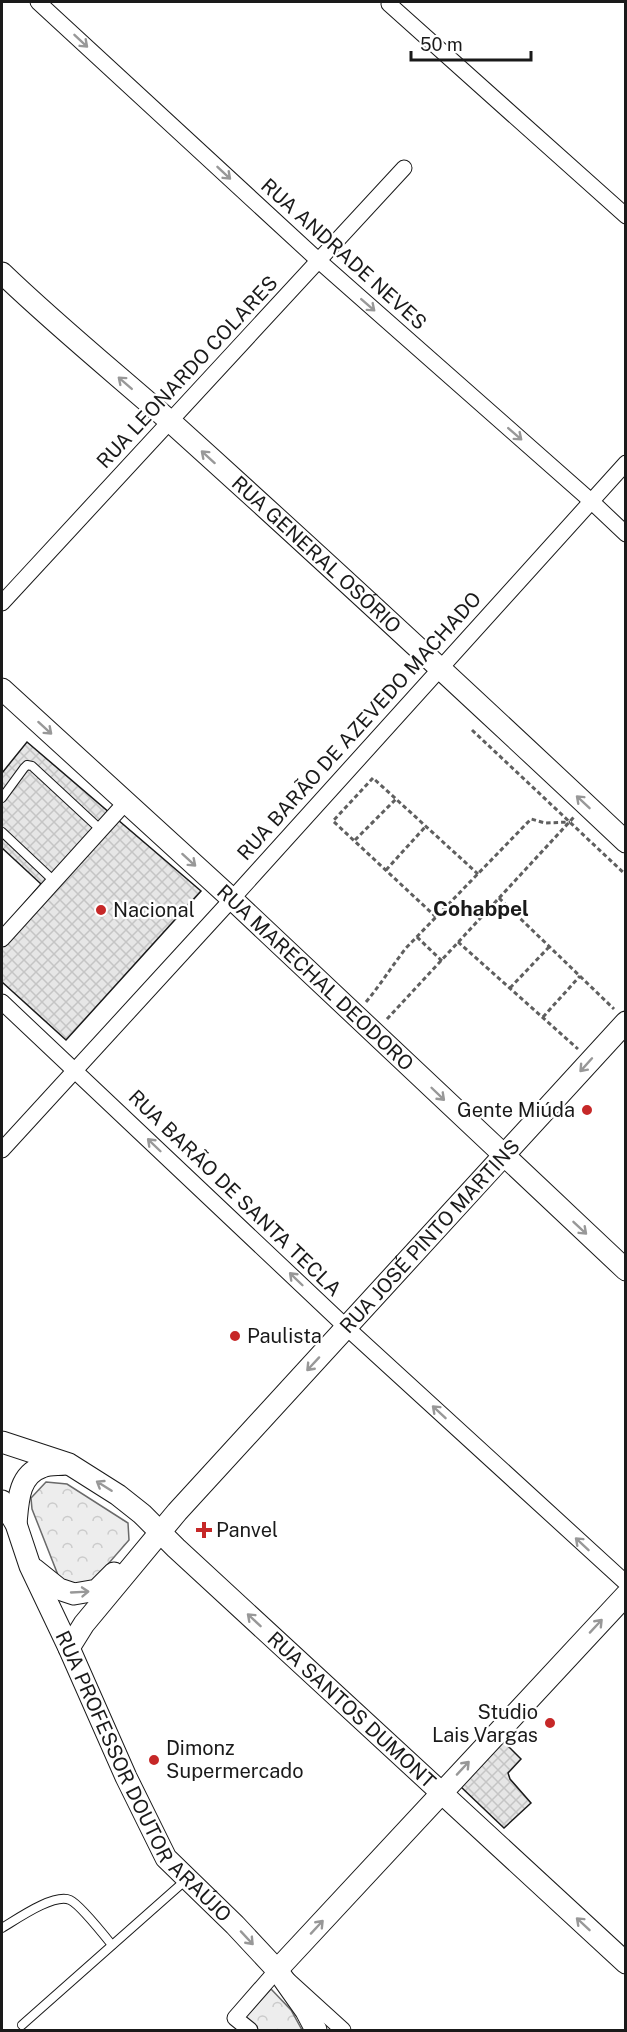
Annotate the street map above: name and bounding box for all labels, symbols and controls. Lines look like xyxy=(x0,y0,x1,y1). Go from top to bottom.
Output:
scale bar xyxy=(411,24,531,62)
one-way arrow xyxy=(73,34,88,48)
text: 50 m xyxy=(420,34,463,55)
one-way arrow xyxy=(216,166,231,180)
street label: RUA ANDRADE NEVES xyxy=(256,173,432,335)
street label: RUA LEONARDO COLARES xyxy=(92,271,282,473)
one-way arrow xyxy=(360,298,375,312)
one-way arrow xyxy=(117,377,133,390)
one-way arrow xyxy=(507,427,522,441)
one-way arrow xyxy=(201,450,216,464)
street label: RUA GENERAL OSÓRIO xyxy=(227,471,406,638)
street label: RUA BARÃO DE AZEVEDO MACHADO xyxy=(231,586,486,865)
one-way arrow xyxy=(37,721,52,735)
one-way arrow xyxy=(576,795,591,809)
one-way arrow xyxy=(181,853,196,867)
street label: RUA MARECHAL DEODORO xyxy=(212,879,419,1076)
district label: Cohabpel xyxy=(433,896,529,921)
place label: Nacional xyxy=(113,898,195,922)
marker: Nacional xyxy=(94,903,108,917)
one-way arrow xyxy=(579,1057,593,1072)
street label: RUA BARÃO DE SANTA TECLA xyxy=(124,1084,347,1301)
one-way arrow xyxy=(430,1087,445,1102)
place label: Gente Miúda xyxy=(457,1098,575,1122)
marker: Gente Miúda xyxy=(580,1103,594,1117)
street label: RUA JOSÉ PINTO MARTINS xyxy=(335,1134,525,1338)
one-way arrow xyxy=(147,1138,162,1152)
one-way arrow xyxy=(572,1220,587,1234)
one-way arrow xyxy=(288,1272,303,1287)
place label: Paulista xyxy=(247,1324,322,1348)
marker: Paulista xyxy=(228,1329,242,1343)
one-way arrow xyxy=(306,1356,320,1371)
one-way arrow xyxy=(431,1405,446,1419)
one-way arrow xyxy=(96,1480,113,1492)
place label: Panvel xyxy=(216,1518,278,1542)
marker: Panvel xyxy=(197,1523,211,1537)
one-way arrow xyxy=(575,1537,590,1551)
one-way arrow xyxy=(70,1586,89,1597)
one-way arrow xyxy=(247,1613,262,1627)
one-way arrow xyxy=(589,1618,604,1633)
street label: RUA PROFESSOR DOUTOR ARAÚJO xyxy=(51,1627,236,1927)
street label: RUA SANTOS DUMONT xyxy=(263,1627,441,1793)
place label: Studio Lais Vargas xyxy=(432,1700,538,1747)
marker: Studio Lais Vargas xyxy=(543,1716,557,1730)
place label: Dimonz Supermercado xyxy=(166,1736,304,1783)
marker: Dimonz Supermercado xyxy=(147,1753,161,1767)
one-way arrow xyxy=(456,1761,470,1776)
one-way arrow xyxy=(575,1917,590,1931)
one-way arrow xyxy=(310,1920,324,1935)
one-way arrow xyxy=(240,1931,254,1946)

